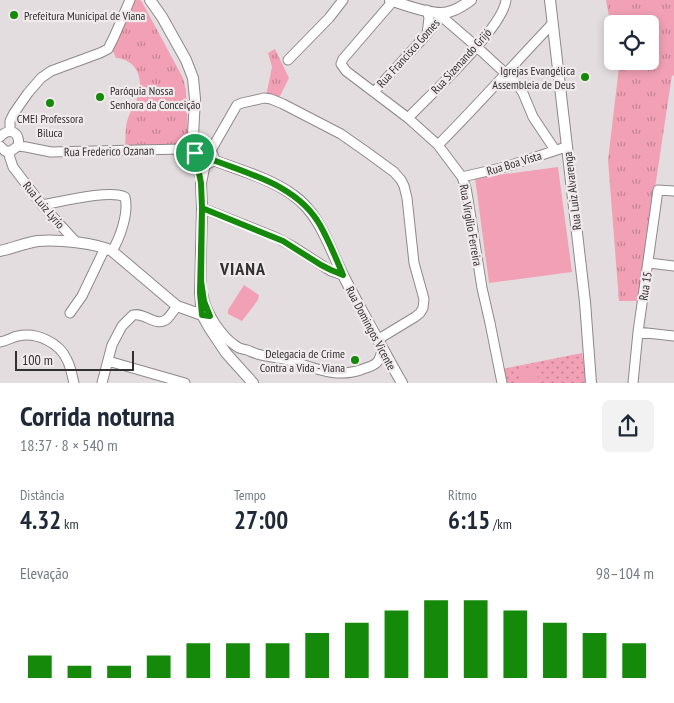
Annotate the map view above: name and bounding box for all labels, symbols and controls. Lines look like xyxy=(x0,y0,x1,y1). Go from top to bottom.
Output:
place label: Prefeitura Municipal de Viana xyxy=(24,8,146,23)
marker: Prefeitura Municipal de Viana xyxy=(8,9,20,21)
map controls xyxy=(604,15,659,70)
button: locate xyxy=(604,15,659,70)
street label: Rua Francisco Gomes xyxy=(373,16,443,90)
street label: Rua Sizenando Grijó xyxy=(428,25,494,97)
place label: Igrejas Evangélica Assembleia de Deus xyxy=(492,63,575,92)
marker: Igrejas Evangélica Assembleia de Deus xyxy=(579,71,591,83)
place label: Paróquia Nossa Senhora da Conceição xyxy=(110,83,201,112)
marker: Paróquia Nossa Senhora da Conceição xyxy=(94,91,106,103)
marker: CMEI Professora Biluca xyxy=(44,97,56,109)
place label: CMEI Professora Biluca xyxy=(17,111,83,140)
pin xyxy=(174,132,216,174)
icon: arrive xyxy=(181,139,209,167)
street label: Rua Frederico Ozanan xyxy=(64,143,154,159)
street label: Rua Boa Vista xyxy=(485,148,543,178)
street label: Rua Luiz Alvarenga xyxy=(560,151,584,231)
street label: Rua Luiz Lyrio xyxy=(20,178,68,232)
street label: Rua Virgílio Ferreira xyxy=(456,183,486,267)
district label: VIANA xyxy=(219,257,266,280)
street label: Rua 15 xyxy=(635,270,655,302)
street label: Rua Domingos Vicente xyxy=(343,284,399,373)
place label: Delegacia de Crime Contra a Vida - Viana xyxy=(260,346,345,375)
scale bar xyxy=(15,348,134,371)
text: 100 m xyxy=(22,351,53,369)
marker: Delegacia de Crime Contra a Vida - Viana xyxy=(349,354,361,366)
text: Corrida noturna xyxy=(20,397,175,434)
button: share xyxy=(602,400,654,452)
text: 18:37 · 8 × 540 m xyxy=(20,435,118,455)
text: Distância xyxy=(20,486,64,504)
text: Tempo xyxy=(234,486,266,504)
text: Ritmo xyxy=(448,486,477,504)
text: 4.32 xyxy=(20,504,61,536)
text: 27:00 xyxy=(234,504,288,536)
text: 6:15 xyxy=(448,504,490,536)
text: km xyxy=(61,515,79,533)
text: /km xyxy=(490,515,512,533)
text: Elevação xyxy=(20,563,69,583)
text: 98–104 m xyxy=(596,563,654,583)

